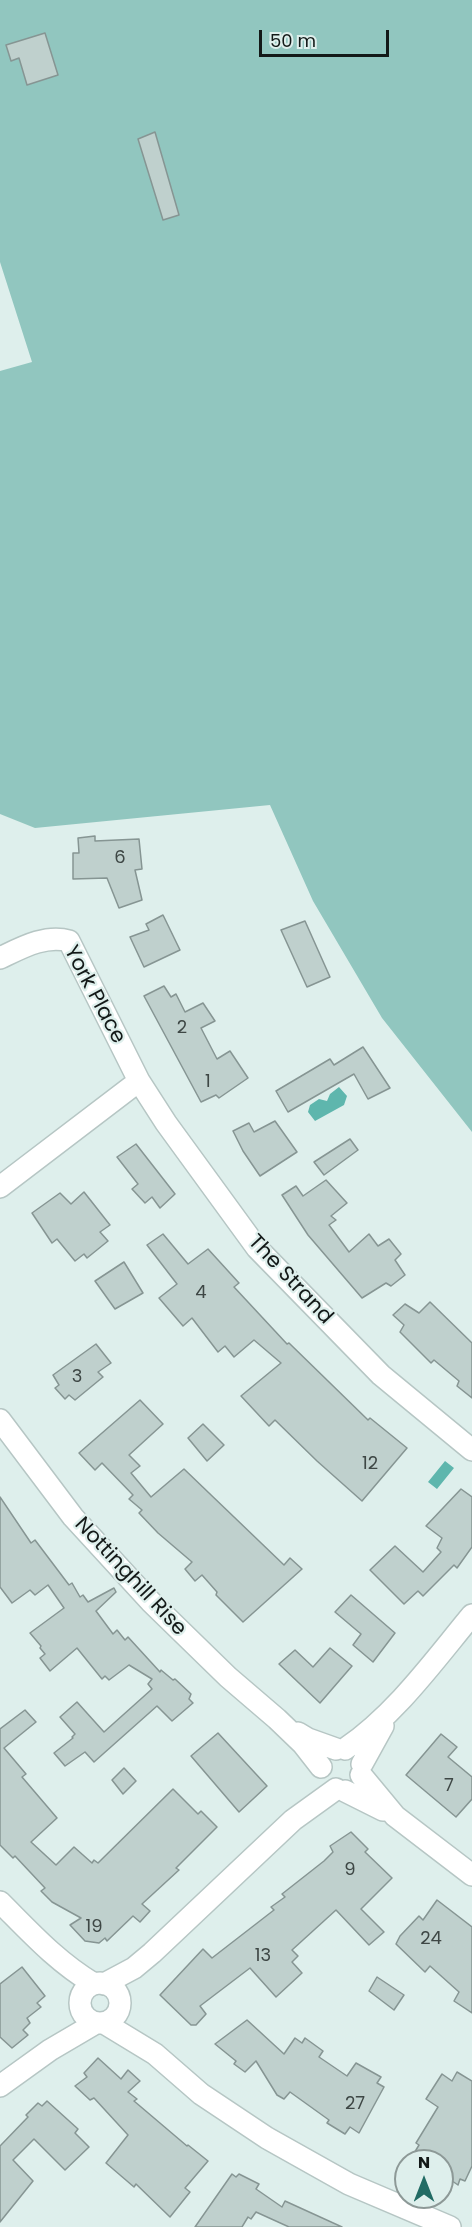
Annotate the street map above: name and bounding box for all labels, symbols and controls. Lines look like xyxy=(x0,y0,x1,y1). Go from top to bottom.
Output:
scale bar xyxy=(262,18,392,56)
text: 50 m xyxy=(270,28,316,53)
house number: 6 xyxy=(114,847,126,869)
street label: York Place xyxy=(58,942,130,1048)
house number: 2 xyxy=(177,1017,187,1039)
house number: 1 xyxy=(205,1071,211,1093)
street label: The Strand xyxy=(242,1230,338,1330)
house number: 4 xyxy=(195,1282,207,1304)
house number: 3 xyxy=(72,1366,82,1388)
house number: 12 xyxy=(362,1453,378,1475)
street label: Nottinghill Rise xyxy=(69,1513,191,1641)
house number: 7 xyxy=(444,1775,454,1797)
house number: 9 xyxy=(344,1859,356,1881)
house number: 19 xyxy=(85,1916,103,1938)
house number: 24 xyxy=(420,1928,442,1950)
house number: 13 xyxy=(255,1945,271,1967)
house number: 27 xyxy=(345,2093,365,2115)
north arrow xyxy=(394,2149,454,2209)
text: N xyxy=(418,2151,430,2174)

